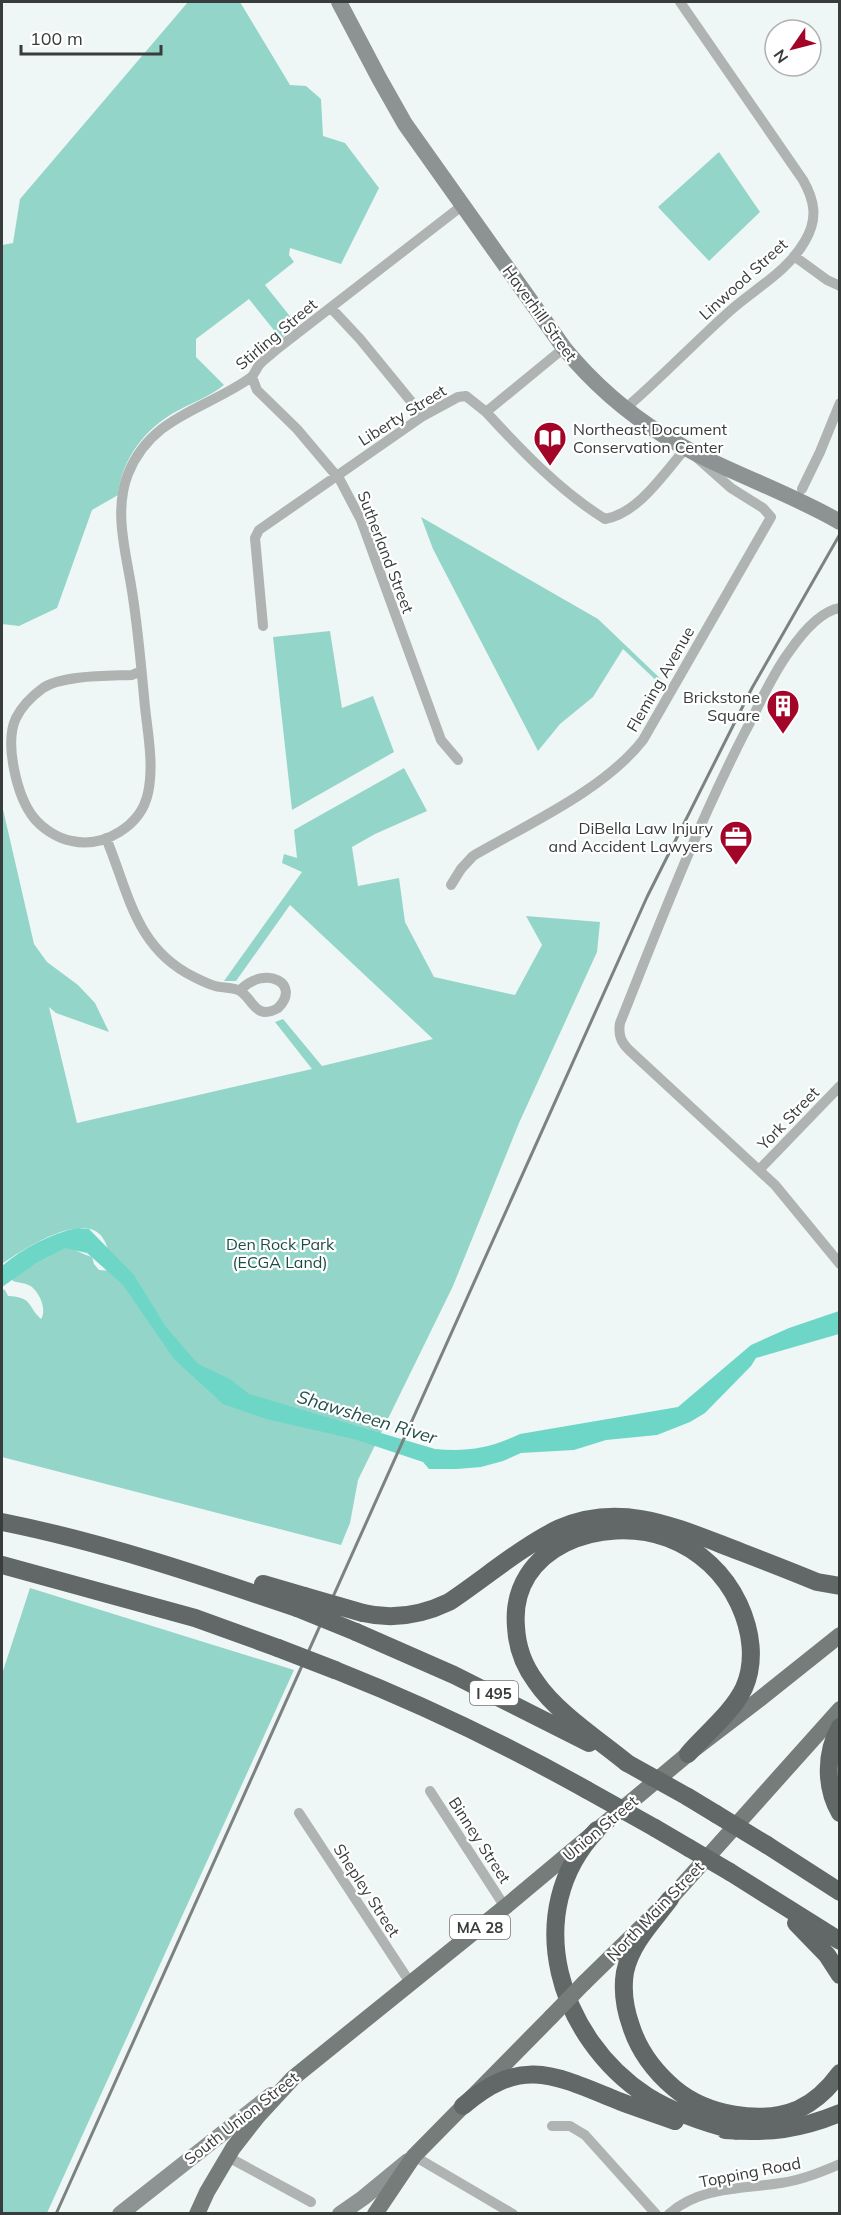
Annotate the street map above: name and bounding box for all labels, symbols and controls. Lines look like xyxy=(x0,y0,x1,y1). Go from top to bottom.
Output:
scale bar xyxy=(21,18,160,56)
north arrow xyxy=(763,18,823,78)
text: 100 m xyxy=(30,27,83,50)
text: N xyxy=(769,46,792,67)
street label: Linwood Street xyxy=(695,234,792,324)
street label: Haverhill Street xyxy=(498,261,582,365)
street label: Stirling Street xyxy=(231,294,321,374)
street label: Liberty Street xyxy=(354,380,450,450)
place label: Northeast Document Conservation Center xyxy=(573,419,728,457)
library icon: Northeast Document Conservation Center xyxy=(532,420,568,467)
street label: Sutherland Street xyxy=(353,488,419,616)
street label: Fleming Avenue xyxy=(622,623,698,735)
place label: Brickstone Square xyxy=(683,687,760,725)
building icon: Brickstone Square xyxy=(765,688,801,735)
place label: DiBella Law Injury and Accident Lawyers xyxy=(549,818,713,856)
office icon: DiBella Law Injury and Accident Lawyers xyxy=(718,819,754,866)
street label: York Street xyxy=(752,1082,823,1154)
park label: Den Rock Park (ECGA Land) xyxy=(226,1234,335,1272)
water label: Shawsheen River xyxy=(294,1385,441,1450)
road number: I 495 xyxy=(470,1681,518,1705)
street label: Union Street xyxy=(558,1791,642,1865)
street label: Binney Street xyxy=(445,1793,516,1887)
street label: Shepley Street xyxy=(329,1840,405,1941)
street label: North Main Street xyxy=(602,1857,708,1965)
road number: MA 28 xyxy=(450,1915,510,1939)
street label: South Union Street xyxy=(180,2067,302,2169)
street label: Topping Road xyxy=(698,2152,802,2192)

